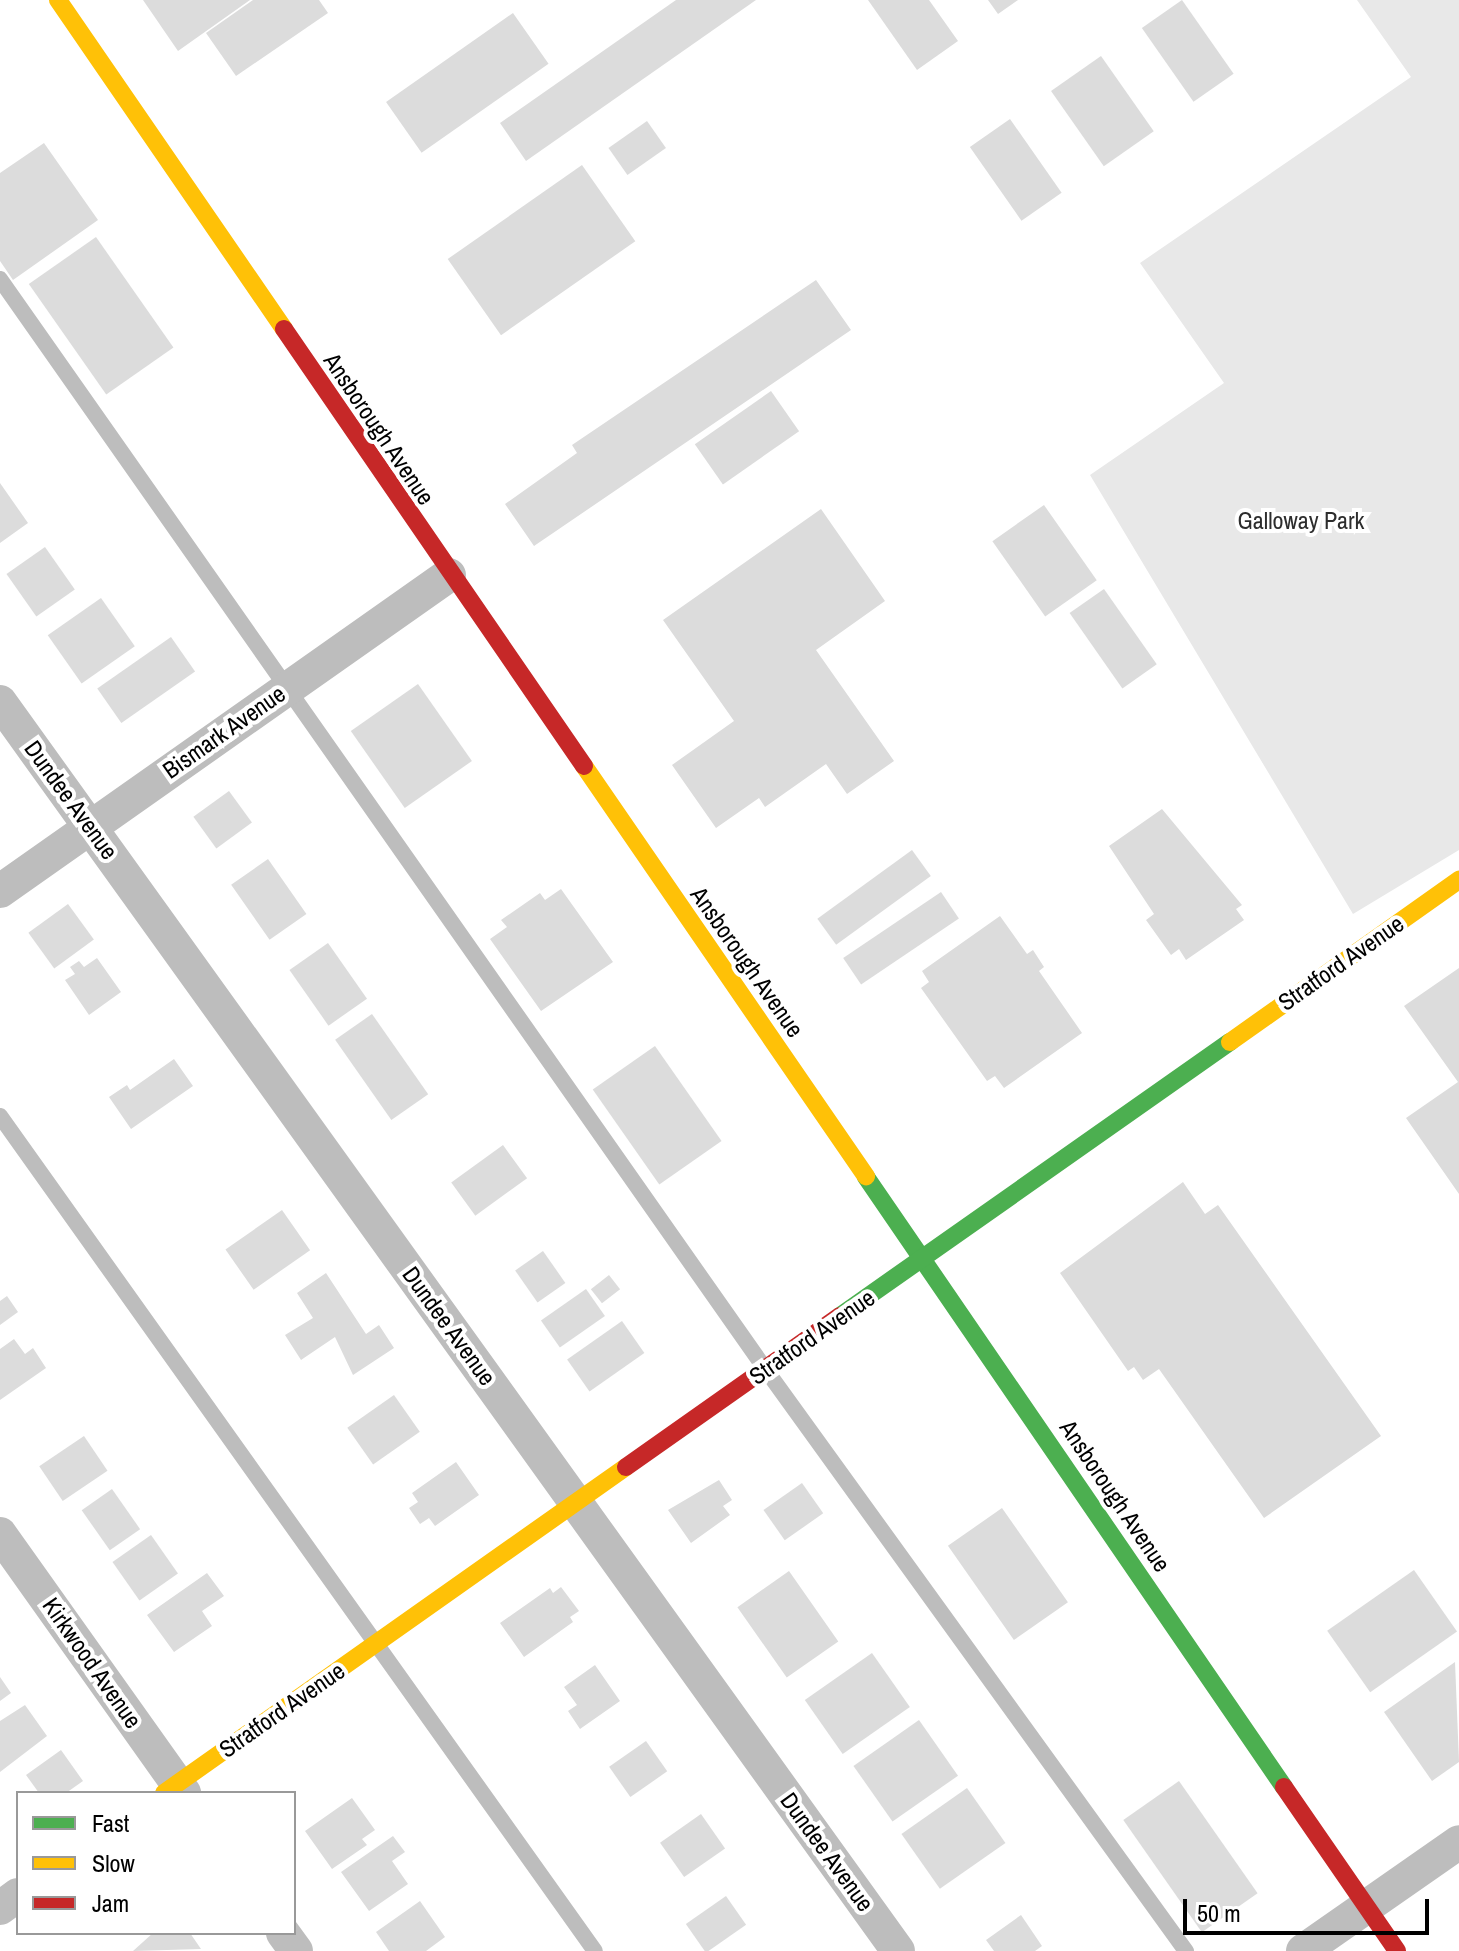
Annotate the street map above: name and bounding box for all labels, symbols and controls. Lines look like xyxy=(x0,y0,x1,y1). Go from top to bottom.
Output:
street label: Ansborough Avenue xyxy=(317,347,441,511)
park label: Galloway Park xyxy=(1238,507,1364,535)
street label: Bismark Avenue xyxy=(157,679,291,785)
street label: Dundee Avenue xyxy=(18,735,124,865)
street label: Ansborough Avenue xyxy=(684,881,810,1043)
street label: Stratford Avenue xyxy=(1272,909,1410,1017)
street label: Dundee Avenue xyxy=(396,1261,502,1391)
street label: Stratford Avenue xyxy=(743,1283,881,1391)
street label: Ansborough Avenue xyxy=(1053,1414,1177,1578)
street label: Kirkwood Avenue xyxy=(36,1592,148,1734)
street label: Stratford Avenue xyxy=(213,1656,351,1764)
street label: Dundee Avenue xyxy=(774,1787,880,1917)
legend xyxy=(16,1791,296,1935)
text: Fast xyxy=(92,1807,129,1839)
text: Slow xyxy=(92,1847,135,1879)
scale bar xyxy=(1187,1883,1433,1933)
text: Jam xyxy=(92,1887,129,1919)
text: 50 m xyxy=(1197,1897,1241,1929)

